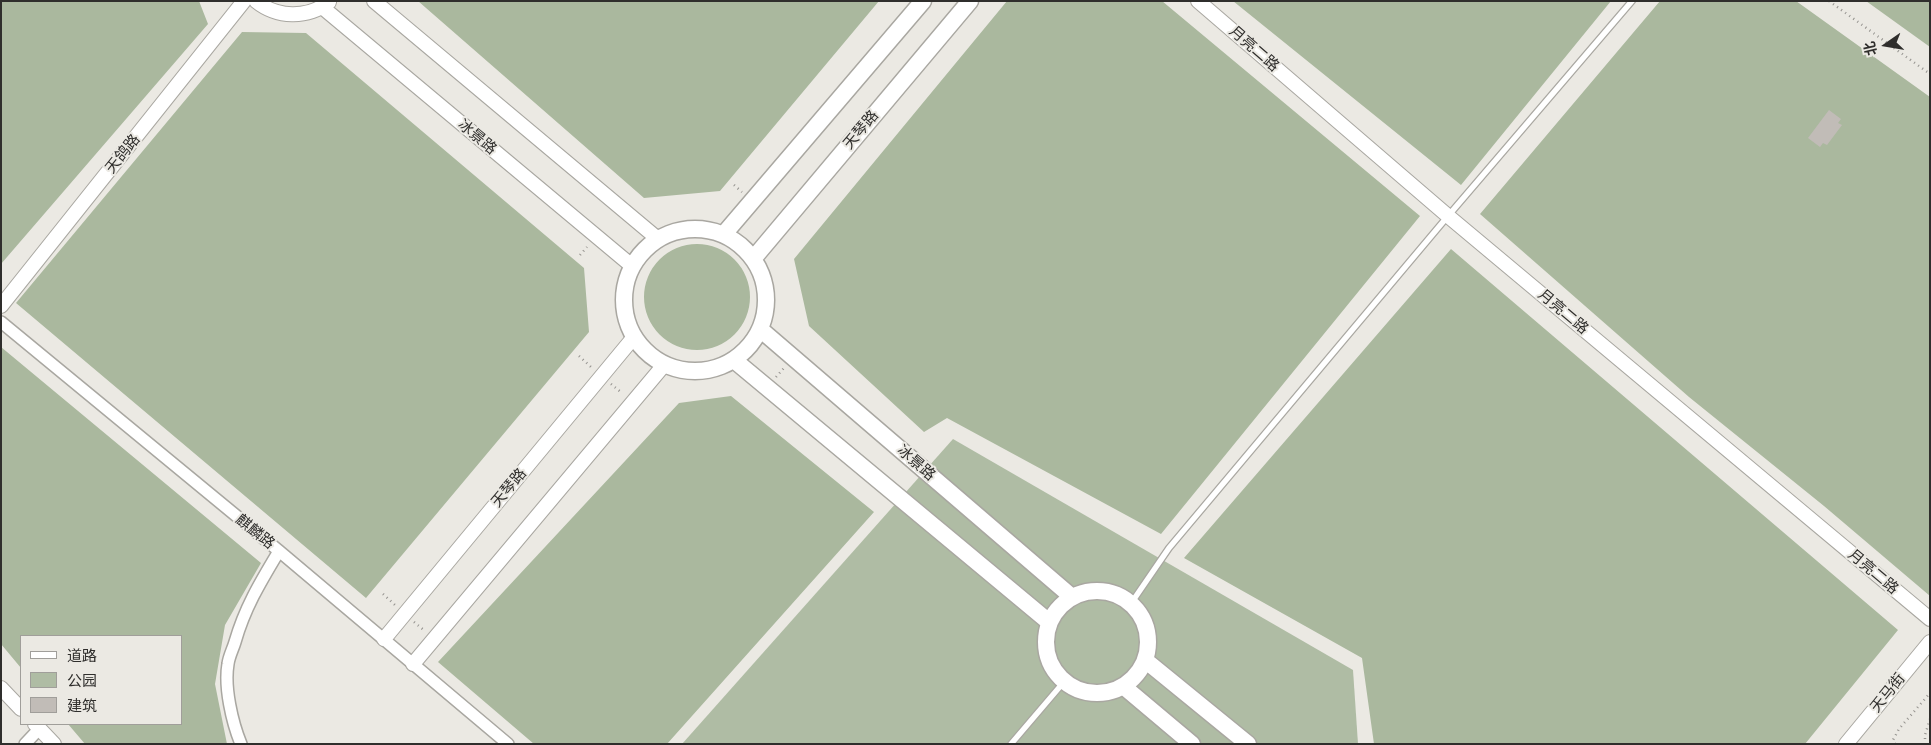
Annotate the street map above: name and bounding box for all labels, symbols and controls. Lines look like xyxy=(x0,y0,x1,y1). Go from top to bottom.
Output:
north arrow xyxy=(1861,20,1911,70)
street label: 月亮二路 xyxy=(1225,23,1283,75)
text: 北 xyxy=(1861,40,1881,57)
street label: 天琴路 xyxy=(840,107,882,153)
street label: 冰景路 xyxy=(454,116,500,158)
street label: 天鸽路 xyxy=(102,131,144,177)
street label: 月亮二路 xyxy=(1534,286,1592,338)
street label: 冰景路 xyxy=(893,441,939,485)
street label: 天琴路 xyxy=(488,465,530,511)
street label: 麒麟路 xyxy=(232,511,278,553)
street label: 月亮二路 xyxy=(1844,546,1902,598)
legend xyxy=(20,635,182,725)
text: 道路 xyxy=(67,647,97,665)
street label: 天马街 xyxy=(1867,670,1909,716)
text: 公园 xyxy=(67,672,97,690)
text: 建筑 xyxy=(67,697,97,715)

